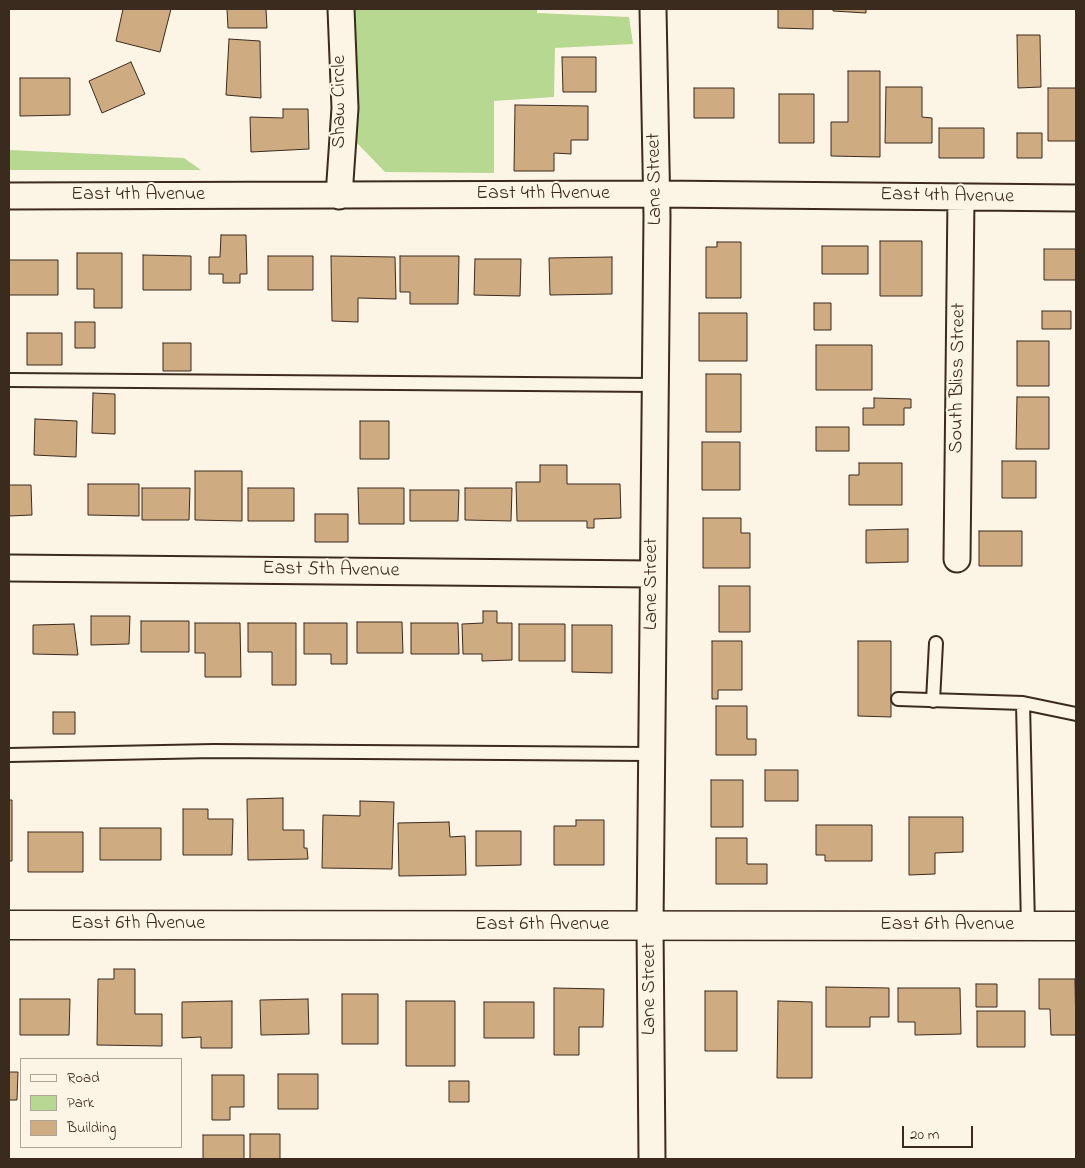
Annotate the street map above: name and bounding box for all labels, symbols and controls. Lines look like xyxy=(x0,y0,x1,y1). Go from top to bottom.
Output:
street label: Shaw Circle xyxy=(329,55,353,149)
street label: Lane Street xyxy=(643,133,669,225)
street label: East 4th Avenue xyxy=(476,183,610,207)
street label: East 4th Avenue xyxy=(71,184,205,208)
street label: East 4th Avenue xyxy=(880,184,1014,210)
street label: South Bliss Street xyxy=(946,302,972,454)
street label: Lane Street xyxy=(641,538,665,630)
street label: East 5th Avenue xyxy=(262,558,400,584)
street label: East 6th Avenue xyxy=(71,913,205,937)
street label: East 6th Avenue xyxy=(475,914,609,938)
street label: East 6th Avenue xyxy=(880,914,1014,938)
street label: Lane Street xyxy=(639,943,663,1035)
legend xyxy=(20,1058,182,1148)
text: Road xyxy=(67,1067,100,1089)
text: Park xyxy=(67,1092,94,1114)
scale bar xyxy=(905,1116,976,1148)
text: Building xyxy=(67,1117,116,1139)
text: 20 m xyxy=(910,1124,939,1146)

